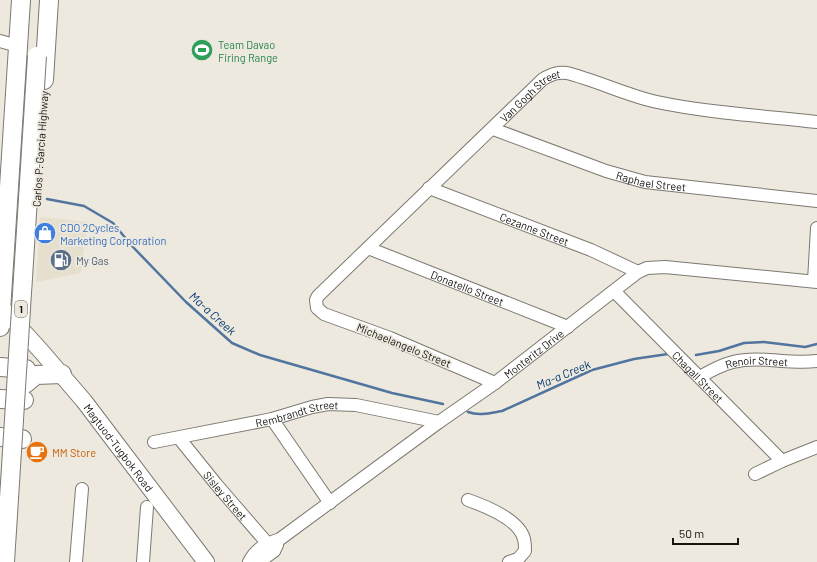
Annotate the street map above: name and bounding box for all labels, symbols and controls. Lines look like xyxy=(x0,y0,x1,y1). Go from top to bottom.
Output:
sports icon: Team Davao Firing Range xyxy=(189,37,215,63)
place label: Team Davao Firing Range xyxy=(218,38,278,64)
street label: Van Gogh Street xyxy=(497,66,561,124)
street label: Carlos P. Garcia Highway xyxy=(29,91,51,207)
street label: Raphael Street xyxy=(615,168,687,193)
street label: Cezanne Street xyxy=(498,209,571,248)
shop icon: CDO 2Cycles Marketing Corporation xyxy=(32,220,58,246)
place label: CDO 2Cycles Marketing Corporation xyxy=(60,221,166,247)
fuel station icon: My Gas xyxy=(48,247,74,273)
place label: My Gas xyxy=(76,254,109,267)
street label: Donatello Street xyxy=(429,267,506,308)
water label: Ma-a Creek xyxy=(187,289,239,338)
road number: 1 xyxy=(15,301,27,317)
street label: Michaelangelo Street xyxy=(355,320,453,370)
street label: Monteritz Drive xyxy=(501,326,566,380)
street label: Chagall Street xyxy=(670,348,727,405)
street label: Renoir Street xyxy=(723,353,789,371)
water label: Ma-a Creek xyxy=(534,356,592,392)
street label: Rembrandt Street xyxy=(254,397,339,429)
street label: Magtuod-Tugbok Road xyxy=(82,401,157,494)
cafe icon: MM Store xyxy=(24,439,50,465)
place label: MM Store xyxy=(52,446,96,459)
street label: Sisley Street xyxy=(201,468,250,522)
scale bar xyxy=(673,520,738,546)
text: 50 m xyxy=(679,526,704,540)

